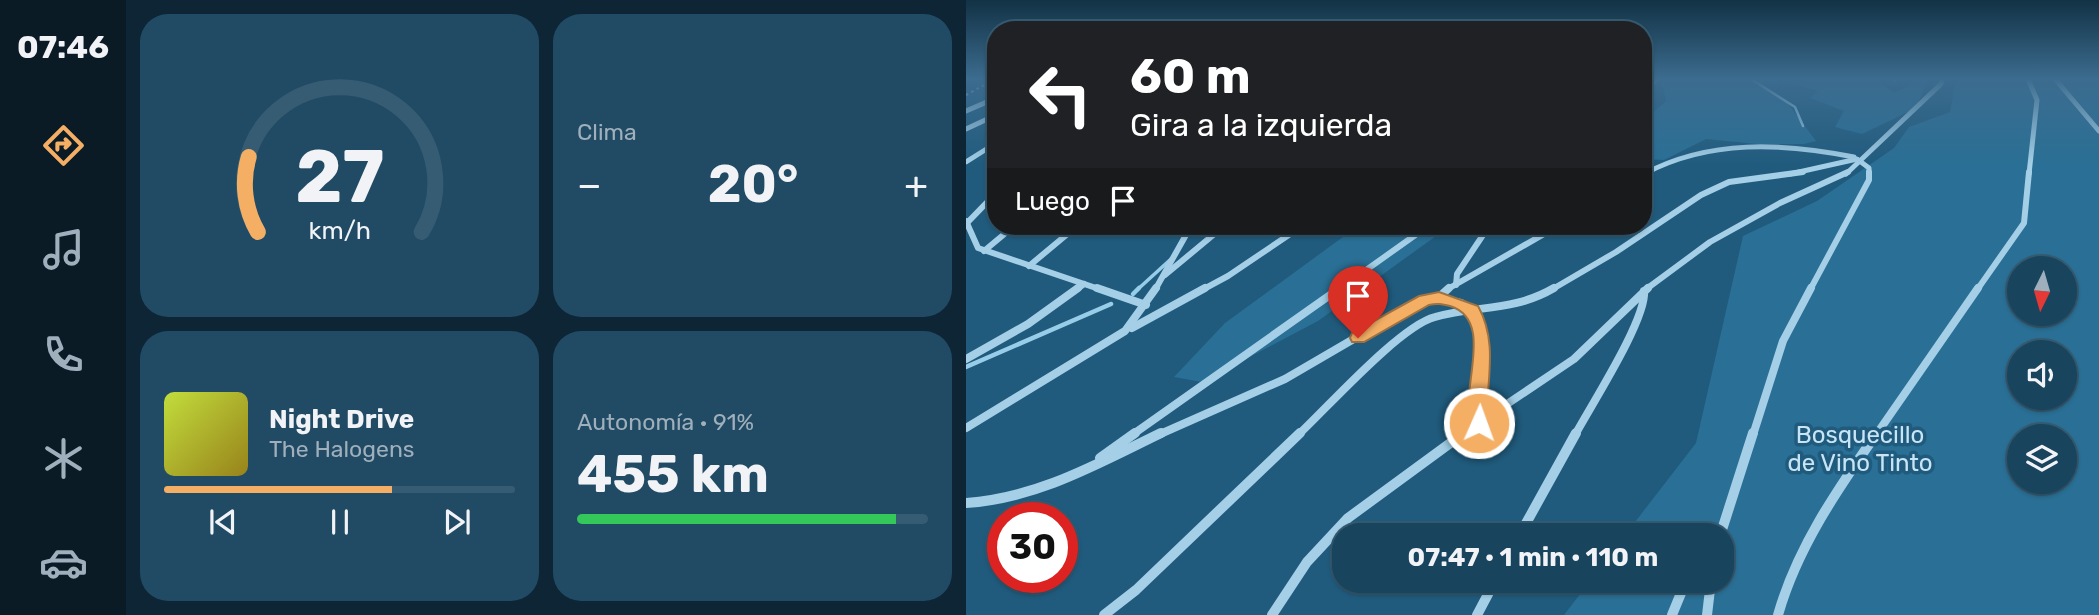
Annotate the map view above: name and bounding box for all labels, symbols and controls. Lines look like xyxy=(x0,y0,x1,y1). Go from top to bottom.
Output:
text: 07:46 xyxy=(17,28,109,66)
text: 60 m xyxy=(1130,47,1251,105)
icon: left xyxy=(1015,49,1106,140)
text: Gira a la izquierda xyxy=(1130,106,1392,144)
text: Clima xyxy=(577,118,637,146)
icon: directions xyxy=(39,121,88,170)
text: 27 xyxy=(295,134,384,220)
text: 20° xyxy=(708,153,798,215)
text: − xyxy=(577,162,602,208)
text: + xyxy=(904,162,928,208)
icon: arrive xyxy=(1104,182,1142,220)
text: Luego xyxy=(1015,186,1090,217)
text: km/h xyxy=(308,215,371,244)
icon: music xyxy=(39,225,88,274)
north arrow xyxy=(2007,256,2077,326)
map controls xyxy=(2007,256,2077,494)
pin xyxy=(1328,266,1388,338)
icon: arrive xyxy=(1339,277,1377,315)
icon: phone xyxy=(39,330,88,379)
button: sound xyxy=(2007,340,2077,410)
position arrow xyxy=(1442,386,1516,460)
text: Night Drive xyxy=(269,404,414,435)
text: Autonomía · 91% xyxy=(577,408,754,436)
park label: Bosquecillo de Vino Tinto xyxy=(1787,421,1933,477)
button: layers xyxy=(2007,424,2077,494)
icon: climate xyxy=(39,434,88,483)
text: The Halogens xyxy=(269,435,415,463)
text: 455 km xyxy=(577,443,769,505)
speed limit sign: 30 xyxy=(987,502,1078,593)
icon: previous xyxy=(204,503,242,541)
icon: pause xyxy=(321,503,359,541)
icon: next xyxy=(438,503,476,541)
icon: car xyxy=(39,538,88,587)
text: 07:47 · 1 min · 110 m xyxy=(1408,542,1658,573)

